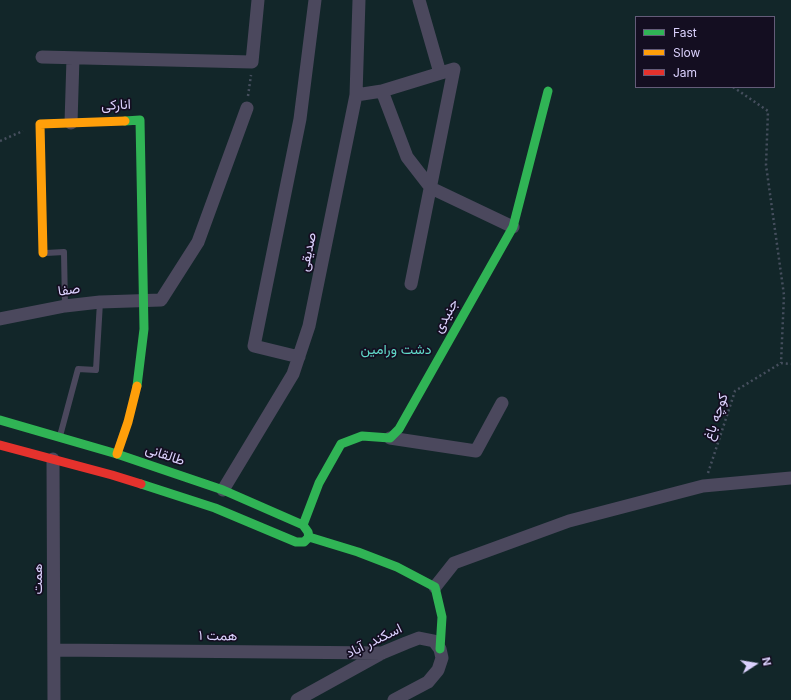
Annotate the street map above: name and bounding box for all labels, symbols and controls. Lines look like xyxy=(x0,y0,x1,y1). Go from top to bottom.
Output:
legend xyxy=(635,16,775,88)
text: Fast xyxy=(673,25,697,40)
text: Slow xyxy=(673,45,700,60)
text: Jam xyxy=(673,65,697,80)
street label: انارکی xyxy=(101,96,131,114)
street label: صدیقی xyxy=(296,231,320,273)
street label: صفا xyxy=(57,280,81,300)
street label: جنیدی xyxy=(430,296,462,336)
park label: دشت ورامین xyxy=(360,342,432,358)
street label: کوچه باغ xyxy=(700,391,732,443)
street label: طالقانی xyxy=(143,440,187,470)
street label: همت xyxy=(30,564,46,594)
street label: اسکندر آباد xyxy=(343,620,405,662)
street label: همت ۱ xyxy=(198,627,238,645)
north arrow xyxy=(735,644,775,684)
text: N xyxy=(759,656,774,667)

